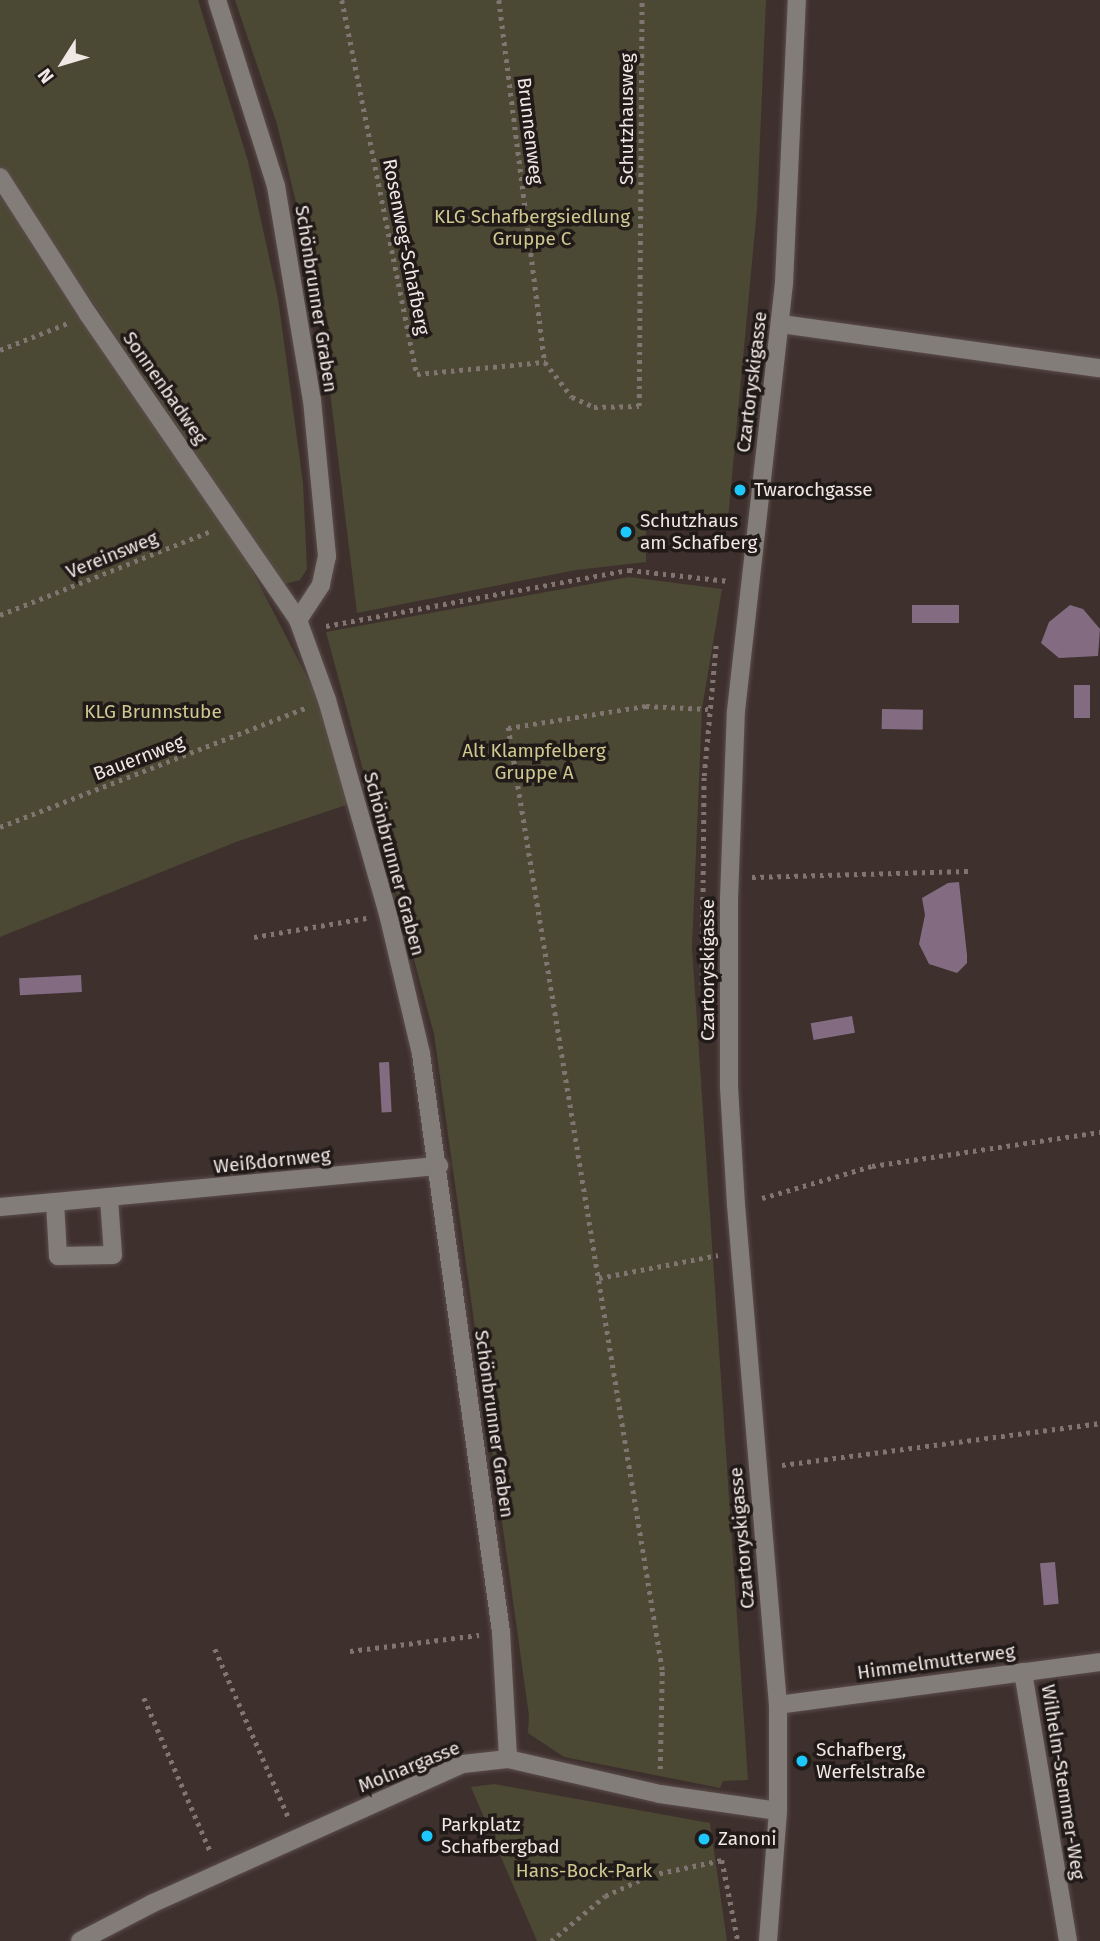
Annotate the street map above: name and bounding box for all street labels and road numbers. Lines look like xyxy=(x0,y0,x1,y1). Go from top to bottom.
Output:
street label: Schutzhausweg xyxy=(616,53,638,185)
street label: Brunnenweg xyxy=(512,76,548,186)
street label: Rosenweg-Schafberg xyxy=(378,157,434,337)
street label: Schönbrunner Graben xyxy=(290,204,342,394)
street label: Czartoryskigasse xyxy=(732,310,772,454)
street label: Sonnenbadweg xyxy=(118,327,212,449)
street label: Vereinsweg xyxy=(63,526,161,584)
street label: Bauernweg xyxy=(90,730,188,786)
street label: Schönbrunner Graben xyxy=(358,770,430,958)
street label: Czartoryskigasse xyxy=(697,899,719,1041)
street label: Weißdornweg xyxy=(212,1144,332,1178)
street label: Schönbrunner Graben xyxy=(470,1329,518,1519)
street label: Czartoryskigasse xyxy=(724,1466,760,1610)
street label: Himmelmutterweg xyxy=(856,1640,1016,1684)
street label: Wilhelm-Stemmer-Weg xyxy=(1036,1683,1090,1881)
street label: Molnargasse xyxy=(355,1736,463,1798)

